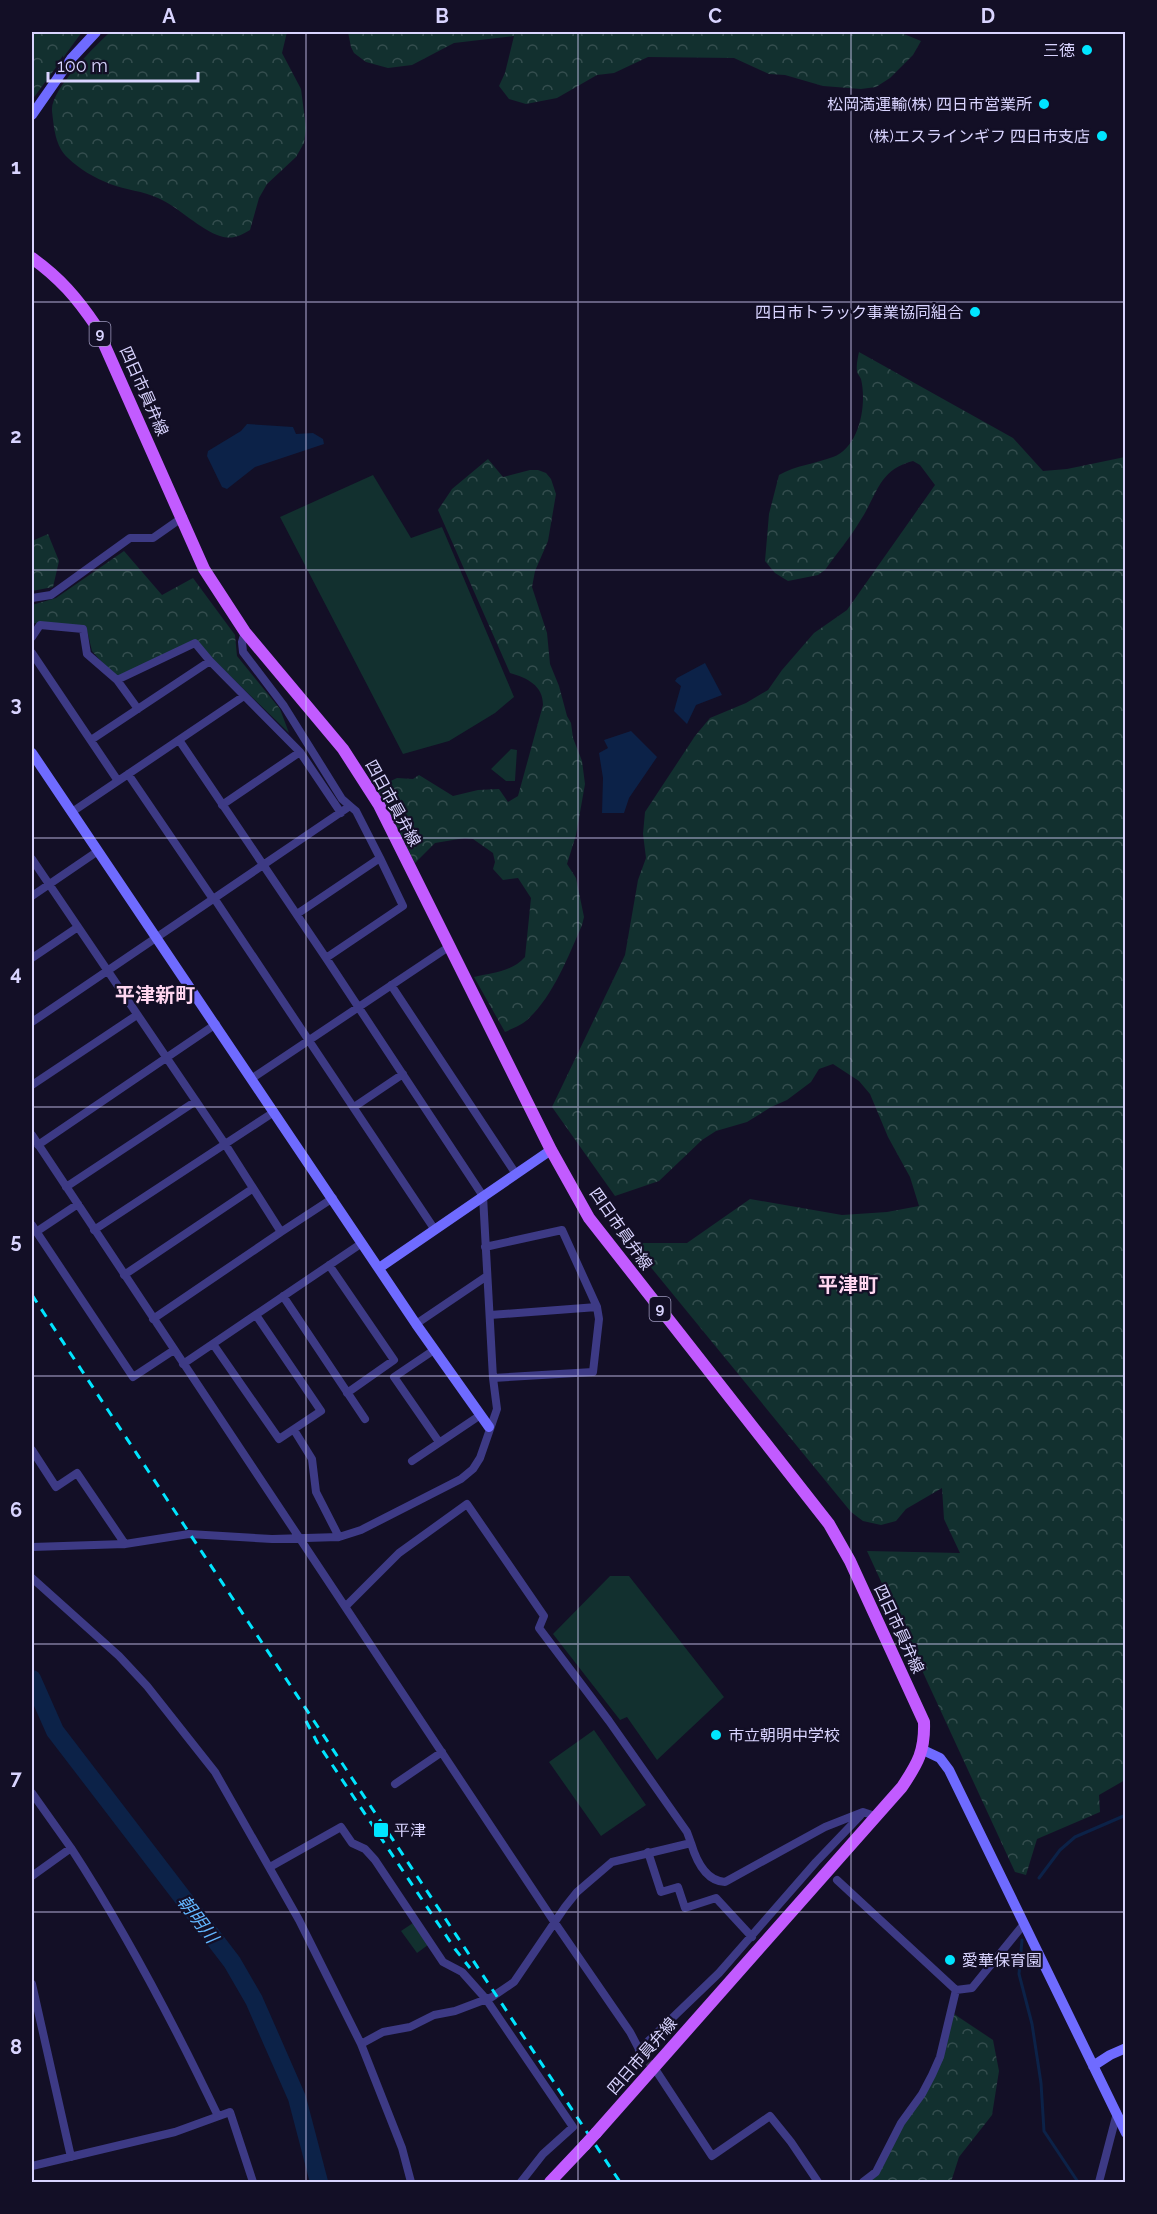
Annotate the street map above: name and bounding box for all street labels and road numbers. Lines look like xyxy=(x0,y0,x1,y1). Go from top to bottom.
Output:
road number: 9 xyxy=(90,322,110,346)
street label: 四日市員弁線 xyxy=(116,343,172,439)
street label: 四日市員弁線 xyxy=(361,756,425,850)
street label: 四日市員弁線 xyxy=(586,1184,656,1274)
road number: 9 xyxy=(650,1297,670,1321)
street label: 四日市員弁線 xyxy=(870,1581,928,1677)
street label: 四日市員弁線 xyxy=(603,2014,681,2098)

